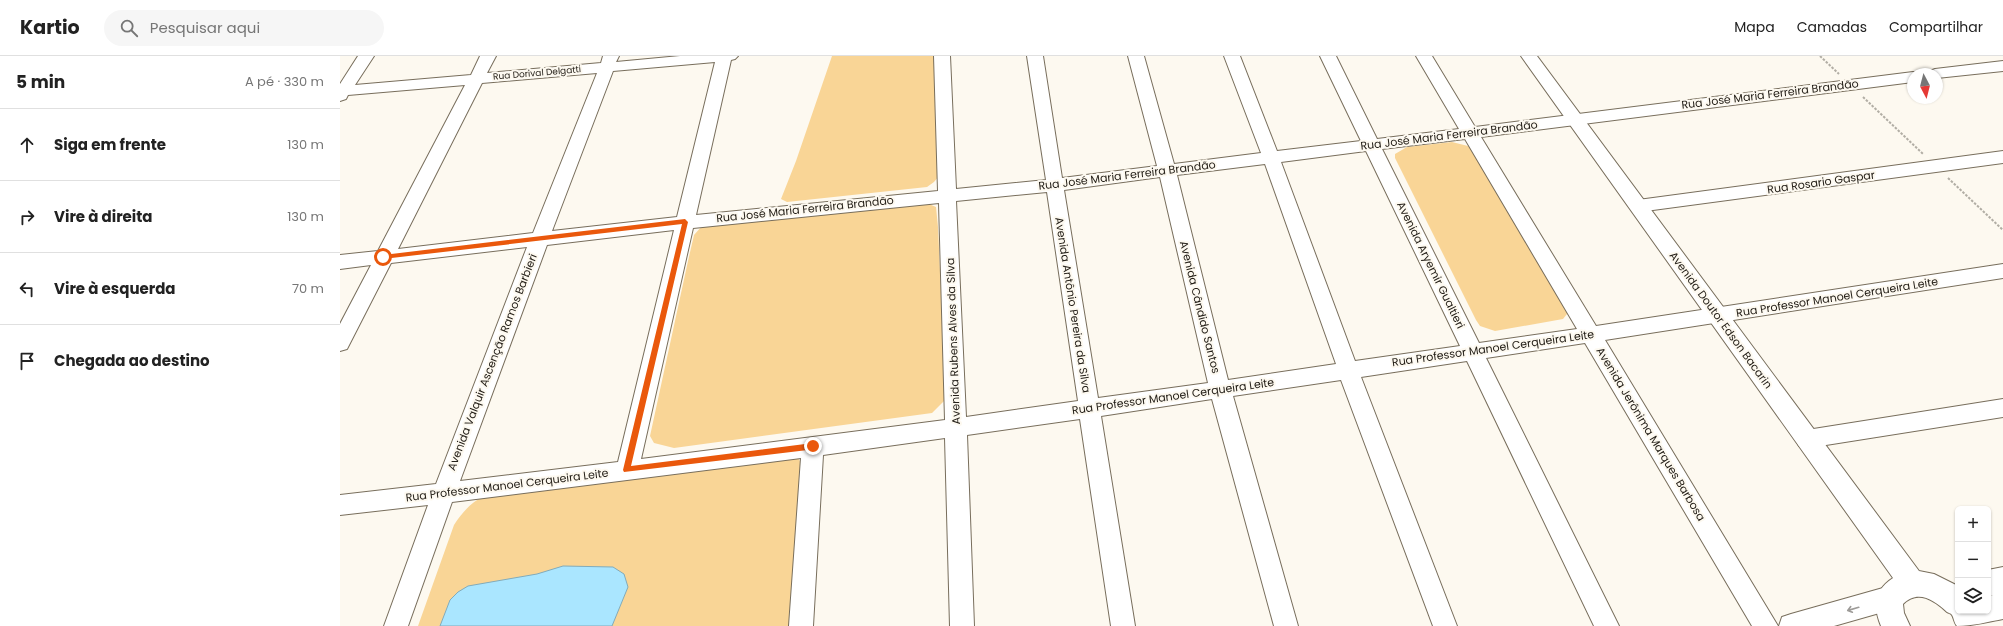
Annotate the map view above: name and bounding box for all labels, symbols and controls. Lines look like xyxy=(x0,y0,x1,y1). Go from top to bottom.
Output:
search box xyxy=(104,10,384,46)
text: Kartio xyxy=(20,14,80,41)
icon: search xyxy=(118,17,140,39)
text: Pesquisar aqui xyxy=(150,17,260,38)
text: Mapa xyxy=(1734,17,1775,37)
text: Camadas xyxy=(1797,17,1867,37)
text: Compartilhar xyxy=(1889,17,1983,37)
street label: Rua Dorival Delgatti xyxy=(493,63,581,83)
north arrow xyxy=(1907,68,1943,104)
text: 5 min xyxy=(16,70,65,94)
text: A pé · 330 m xyxy=(245,72,324,91)
street label: Rua José Maria Ferreira Brandão xyxy=(1681,75,1859,113)
street label: Rua José Maria Ferreira Brandão xyxy=(1360,116,1538,154)
icon: ahead xyxy=(16,134,38,156)
text: Siga em frente xyxy=(54,134,166,155)
text: 130 m xyxy=(287,135,324,154)
street label: Rua José Maria Ferreira Brandão xyxy=(1038,156,1216,194)
street label: Rua Rosario Gaspar xyxy=(1766,167,1876,197)
street label: Rua José Maria Ferreira Brandão xyxy=(715,192,895,226)
street label: Avenida Aryemir Gualtieri xyxy=(1393,199,1469,332)
icon: right xyxy=(16,206,38,228)
text: Vire à direita xyxy=(54,206,153,227)
text: 130 m xyxy=(287,207,324,226)
street label: Avenida Antônio Pereira da Silva xyxy=(1051,216,1095,394)
street label: Avenida Cândido Santos xyxy=(1176,239,1224,375)
route start xyxy=(374,248,392,266)
street label: Avenida Doutor Edson Bacarin xyxy=(1666,248,1776,392)
street label: Avenida Valquir Ascenção Ramos Barbieri xyxy=(443,251,541,473)
street label: Avenida Rubens Alves da Silva xyxy=(942,257,964,425)
street label: Rua Professor Manoel Cerqueira Leite xyxy=(1735,273,1939,321)
icon: left xyxy=(16,278,38,300)
text: Vire à esquerda xyxy=(54,278,176,299)
text: 70 m xyxy=(292,279,324,298)
street label: Rua Professor Manoel Cerqueira Leite xyxy=(1391,326,1595,370)
street label: Avenida Jerônima Marques Barbosa xyxy=(1593,344,1709,524)
icon: arrive xyxy=(16,350,38,372)
text: Chegada ao destino xyxy=(54,350,210,371)
street label: Rua Professor Manoel Cerqueira Leite xyxy=(1071,374,1275,418)
route end xyxy=(804,437,822,455)
street label: Rua Professor Manoel Cerqueira Leite xyxy=(405,465,609,505)
map controls xyxy=(1955,506,1991,614)
button: + xyxy=(1955,506,1991,542)
button: − xyxy=(1955,542,1991,578)
button: layers xyxy=(1955,578,1991,614)
one-way arrow xyxy=(1846,605,1859,613)

